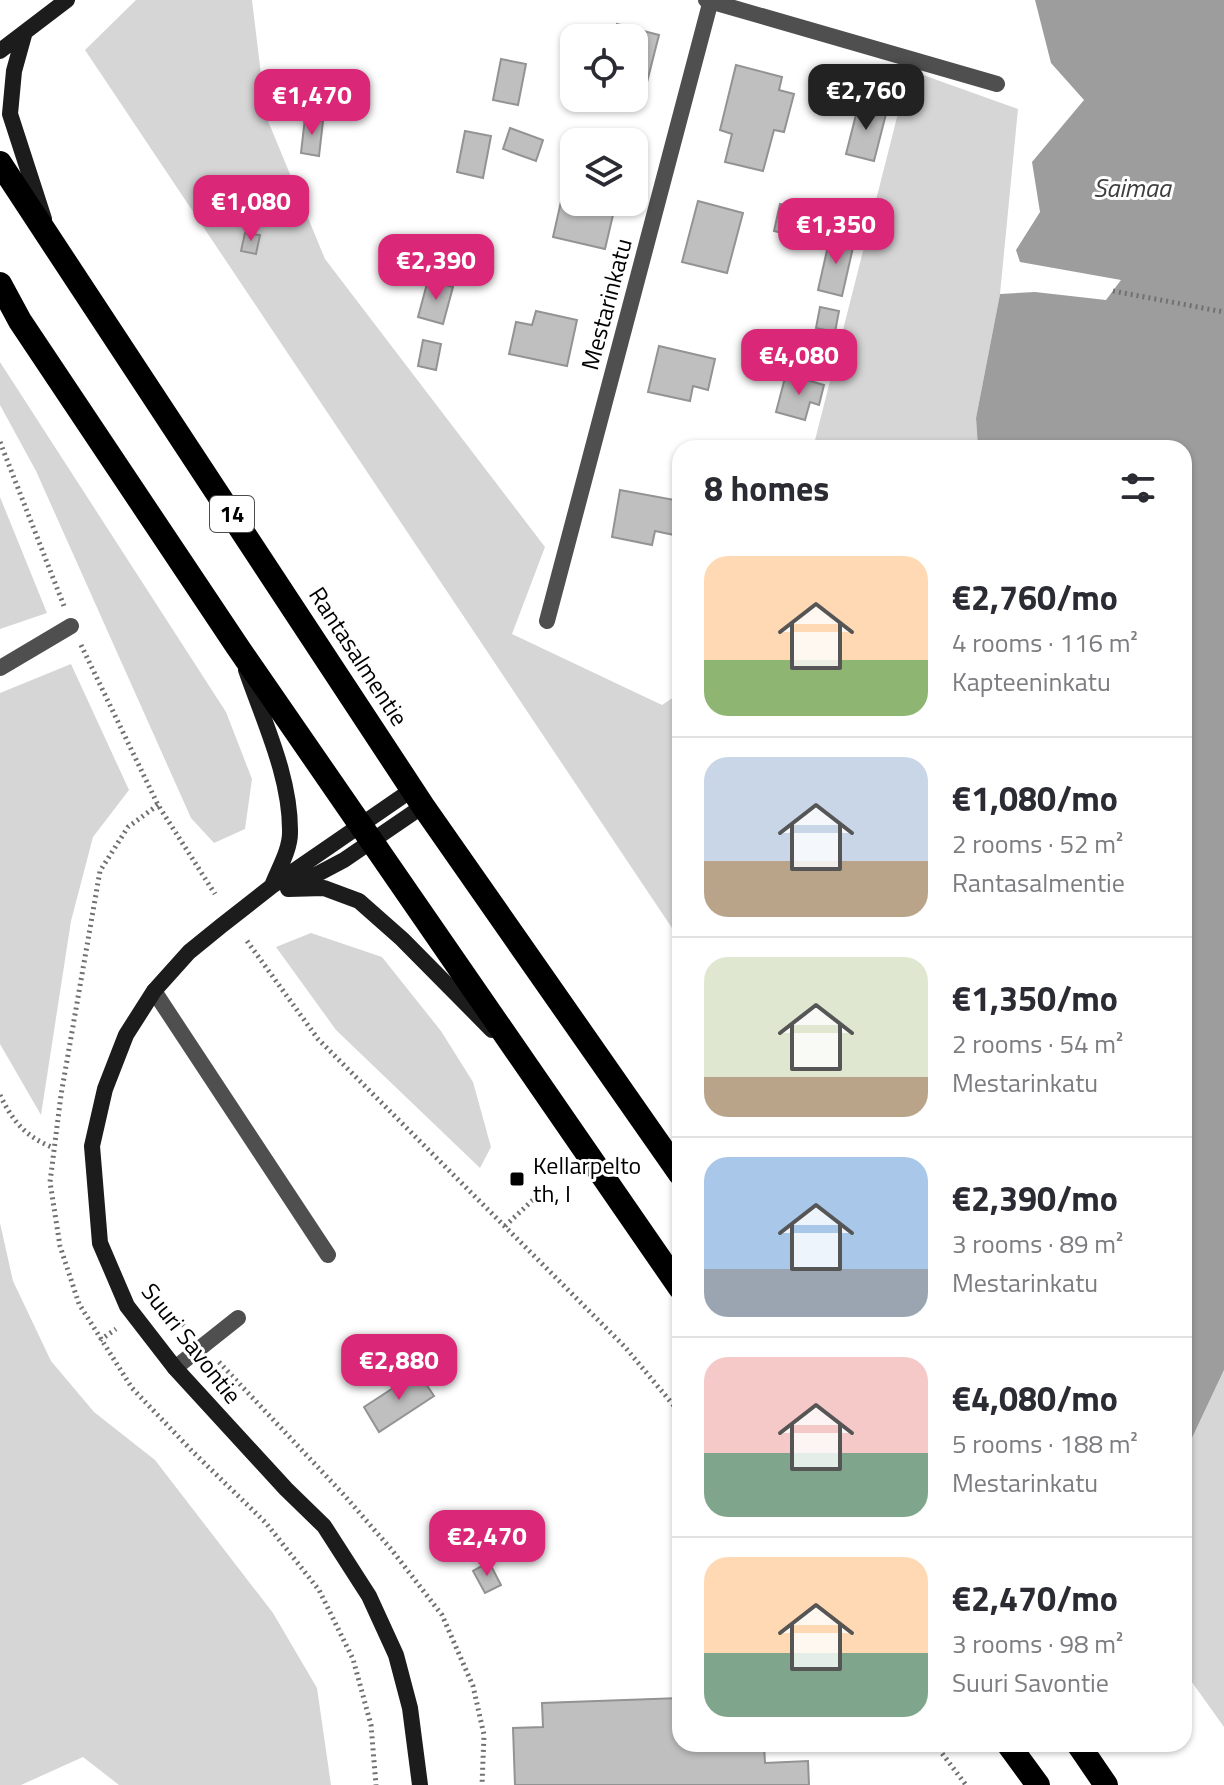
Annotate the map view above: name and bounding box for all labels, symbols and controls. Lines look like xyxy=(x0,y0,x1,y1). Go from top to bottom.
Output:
map controls xyxy=(560,24,648,216)
button: locate xyxy=(560,24,648,112)
pin: €2,760 xyxy=(801,64,931,132)
pin: €1,470 xyxy=(247,69,377,137)
text: €2,760 xyxy=(826,70,906,109)
text: €1,470 xyxy=(272,75,352,114)
button: layers xyxy=(560,128,648,216)
water label: Saimaa xyxy=(1093,168,1173,207)
pin: €1,080 xyxy=(186,175,316,243)
text: €1,080 xyxy=(211,181,291,220)
pin: €1,350 xyxy=(771,198,901,266)
text: €1,350 xyxy=(796,204,876,243)
pin: €2,390 xyxy=(371,234,501,302)
street label: Mestarinkatu xyxy=(571,234,641,374)
text: €2,390 xyxy=(396,240,476,279)
pin: €4,080 xyxy=(734,329,864,397)
text: €4,080 xyxy=(759,335,839,374)
text: 8 homes xyxy=(704,462,829,514)
icon: filters xyxy=(1116,466,1160,510)
road number: 14 xyxy=(210,496,254,532)
text: €2,760/mo xyxy=(952,571,1118,623)
street label: Rantasalmentie xyxy=(300,579,418,733)
icon: home xyxy=(768,588,864,684)
text: 4 rooms · 116 m² xyxy=(952,623,1138,662)
text: Kapteeninkatu xyxy=(952,662,1111,701)
text: €1,080/mo xyxy=(952,772,1118,824)
icon: home xyxy=(768,789,864,885)
text: 2 rooms · 52 m² xyxy=(952,824,1123,863)
text: Rantasalmentie xyxy=(952,863,1125,902)
text: €1,350/mo xyxy=(952,972,1118,1024)
icon: home xyxy=(768,989,864,1085)
text: 2 rooms · 54 m² xyxy=(952,1024,1123,1063)
text: Mestarinkatu xyxy=(952,1063,1098,1102)
place label: Kellarpelto th, I xyxy=(533,1147,641,1211)
marker: Kellarpelto th, I xyxy=(508,1170,526,1188)
text: €2,390/mo xyxy=(952,1172,1118,1224)
icon: home xyxy=(768,1189,864,1285)
text: 3 rooms · 89 m² xyxy=(952,1224,1123,1263)
text: Mestarinkatu xyxy=(952,1263,1098,1302)
street label: Suuri Savontie xyxy=(133,1275,251,1411)
pin: €2,880 xyxy=(334,1334,464,1402)
text: €2,880 xyxy=(359,1340,439,1379)
text: €4,080/mo xyxy=(952,1372,1118,1424)
icon: home xyxy=(768,1389,864,1485)
text: 5 rooms · 188 m² xyxy=(952,1424,1138,1463)
text: Mestarinkatu xyxy=(952,1463,1098,1502)
pin: €2,470 xyxy=(422,1510,552,1578)
text: €2,470 xyxy=(447,1516,527,1555)
text: €2,470/mo xyxy=(952,1572,1118,1624)
icon: home xyxy=(768,1589,864,1685)
text: 3 rooms · 98 m² xyxy=(952,1624,1123,1663)
text: Suuri Savontie xyxy=(952,1663,1109,1702)

